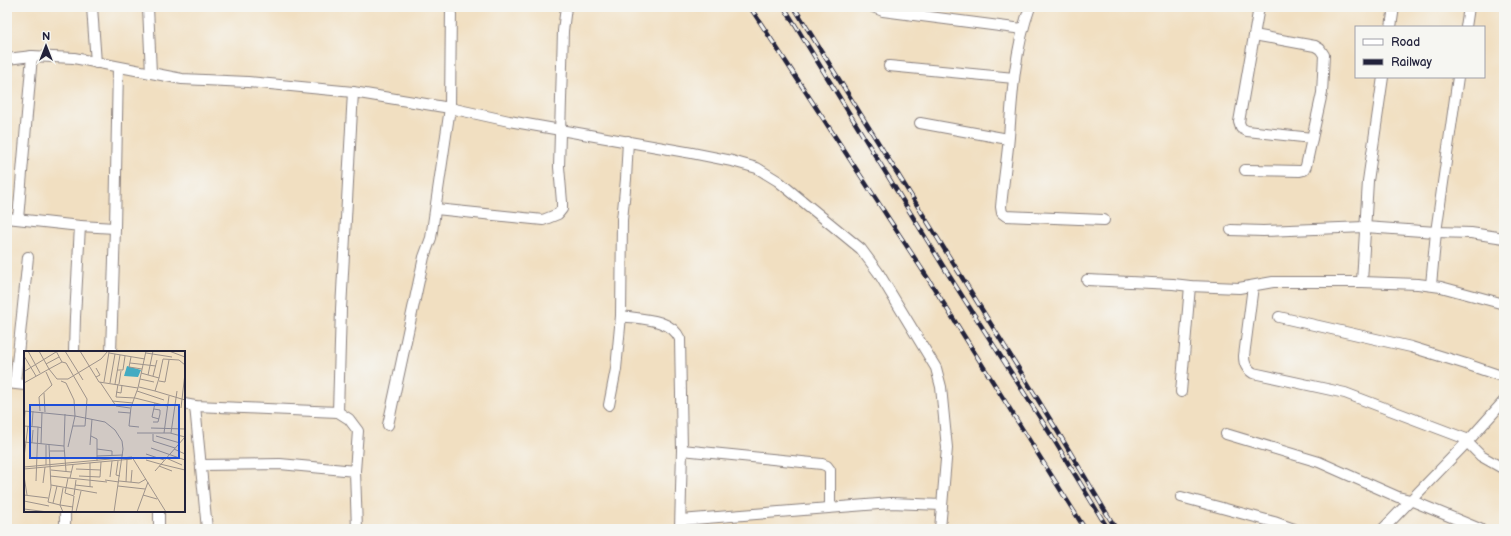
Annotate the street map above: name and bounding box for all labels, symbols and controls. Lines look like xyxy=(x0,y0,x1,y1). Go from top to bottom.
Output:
north arrow xyxy=(26,26,66,66)
legend xyxy=(1355,26,1485,78)
text: N xyxy=(42,30,50,43)
text: Road xyxy=(1391,35,1420,50)
text: Railway xyxy=(1391,55,1433,70)
inset map xyxy=(24,351,185,512)

